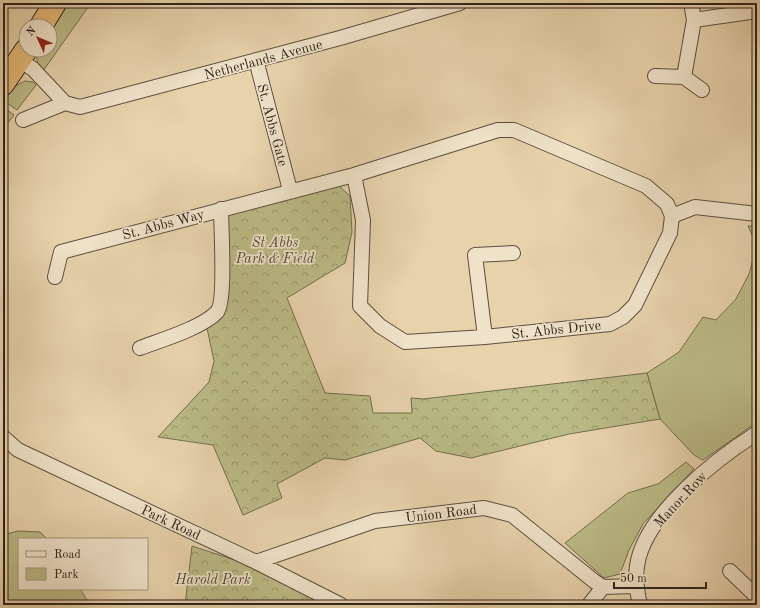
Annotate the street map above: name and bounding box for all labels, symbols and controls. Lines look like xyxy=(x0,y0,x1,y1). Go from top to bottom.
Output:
north arrow xyxy=(18,18,58,58)
text: N xyxy=(25,25,39,39)
street label: Netherlands Avenue xyxy=(203,37,324,83)
street label: St. Abbs Gate xyxy=(254,82,290,168)
street label: St. Abbs Way xyxy=(121,207,206,243)
park label: St Abbs Park & Field xyxy=(235,236,315,266)
street label: St. Abbs Drive xyxy=(511,318,602,342)
street label: Manor Row xyxy=(652,469,710,530)
street label: Park Road xyxy=(139,503,203,543)
street label: Union Road xyxy=(405,503,478,525)
legend xyxy=(18,538,148,590)
text: Road xyxy=(54,549,81,561)
scale bar xyxy=(614,564,706,590)
text: Park xyxy=(54,569,79,581)
text: 50 m xyxy=(620,572,647,585)
park label: Harold Park xyxy=(174,573,251,587)

